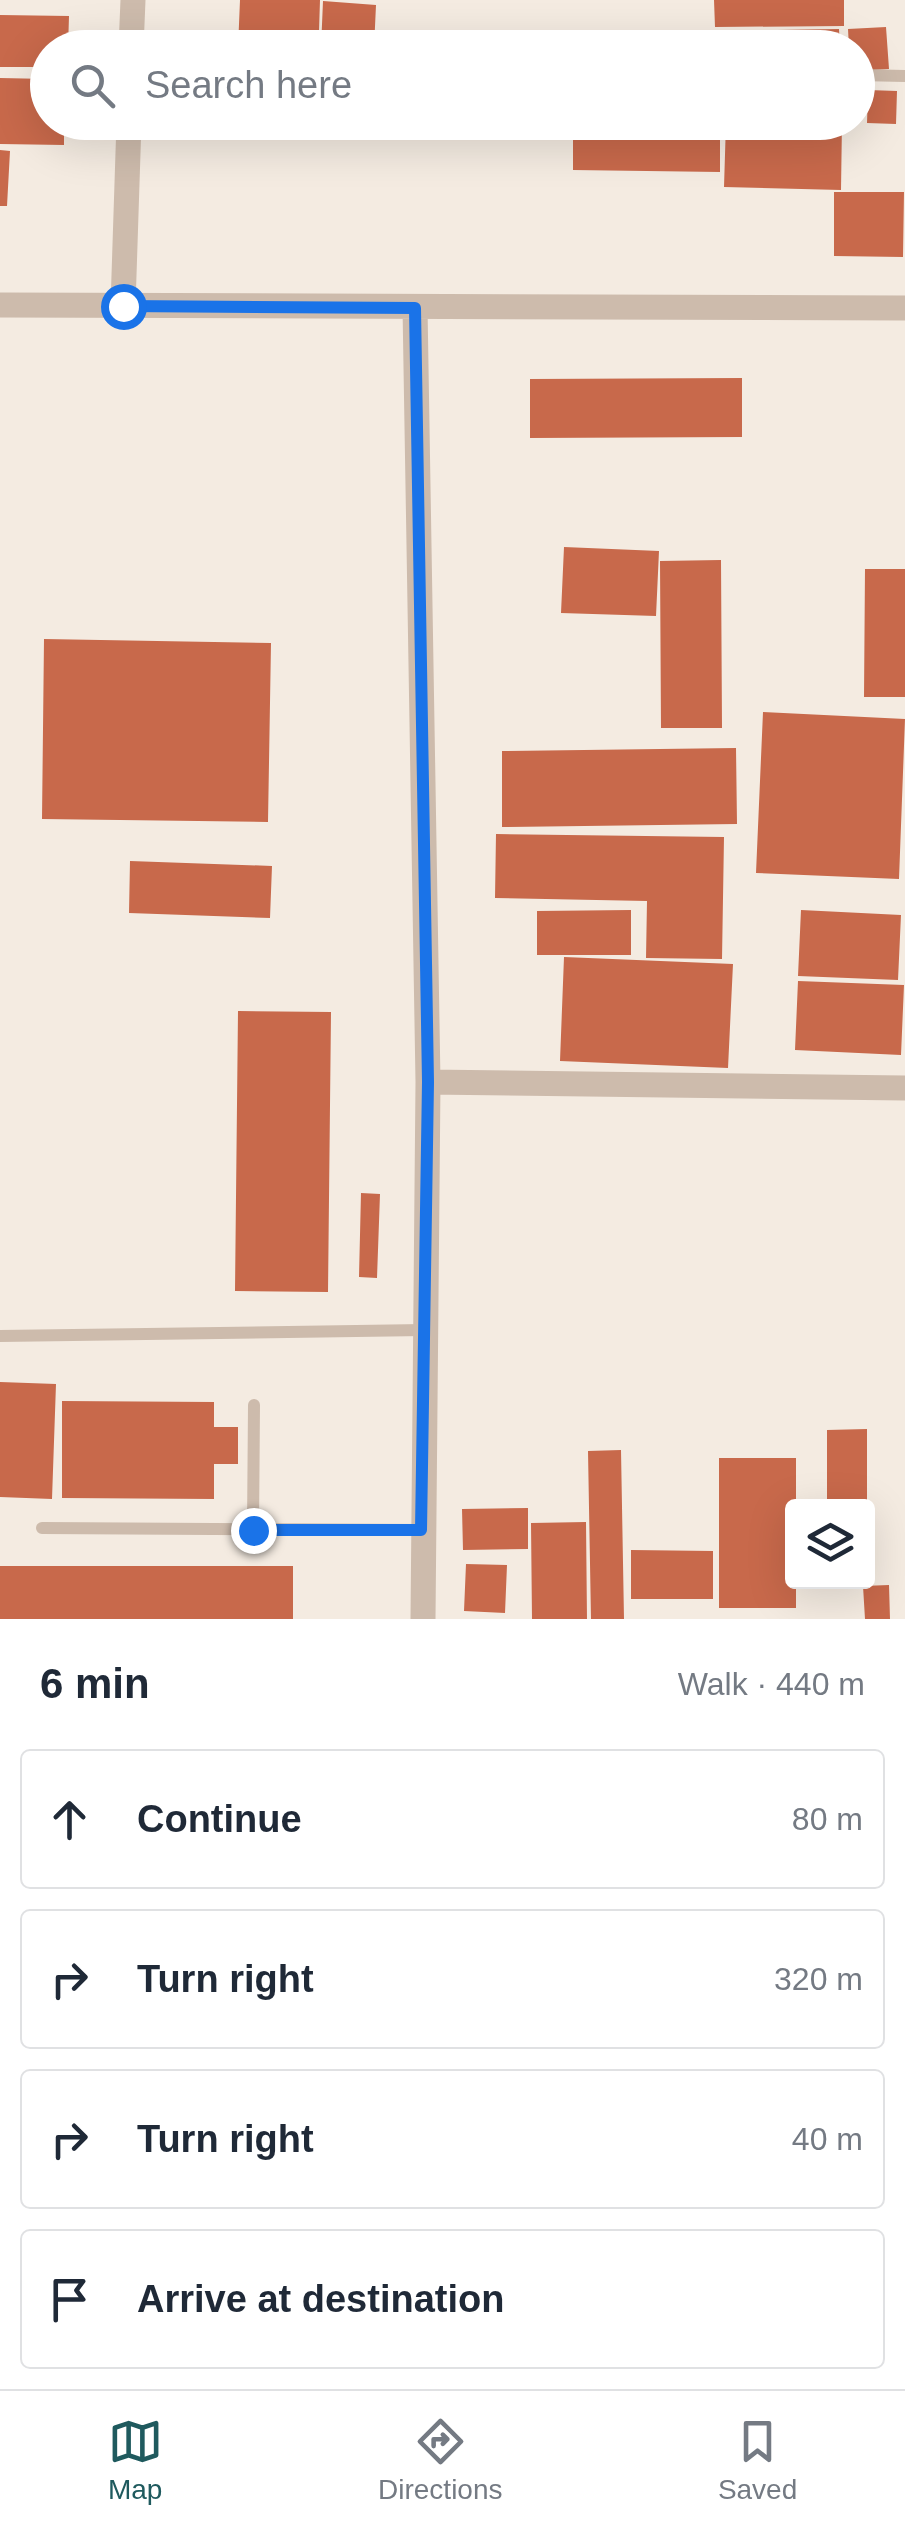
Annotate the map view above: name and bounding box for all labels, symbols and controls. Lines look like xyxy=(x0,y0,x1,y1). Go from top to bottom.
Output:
search box xyxy=(30,30,875,140)
icon: search xyxy=(65,58,120,113)
text: Search here xyxy=(145,64,352,106)
route start xyxy=(101,284,147,330)
map controls xyxy=(785,1499,875,1589)
button: layers xyxy=(785,1499,875,1589)
route end xyxy=(231,1508,277,1554)
text: 6 min xyxy=(40,1660,150,1707)
text: Walk · 440 m xyxy=(678,1666,865,1702)
icon: ahead xyxy=(42,1792,97,1847)
text: Continue xyxy=(137,1798,302,1840)
text: 80 m xyxy=(792,1801,863,1837)
icon: right xyxy=(42,1952,97,2007)
text: Turn right xyxy=(137,1958,314,2000)
text: 320 m xyxy=(774,1961,863,1997)
icon: right xyxy=(42,2112,97,2167)
text: Turn right xyxy=(137,2118,314,2160)
text: 40 m xyxy=(792,2121,863,2157)
icon: arrive xyxy=(42,2272,97,2327)
text: Arrive at destination xyxy=(137,2278,504,2320)
tab: Map xyxy=(108,2414,163,2506)
tab: Directions xyxy=(378,2414,503,2506)
tab: Saved xyxy=(718,2414,797,2506)

